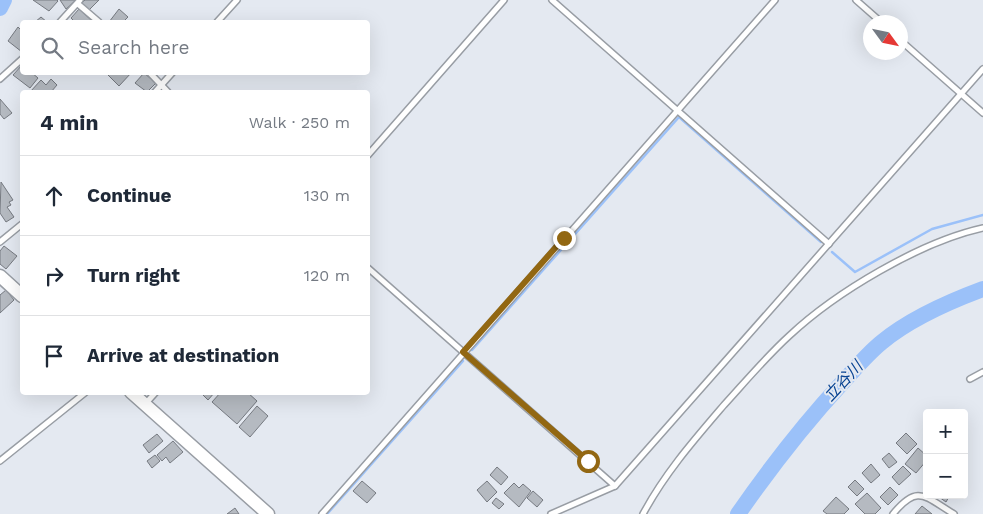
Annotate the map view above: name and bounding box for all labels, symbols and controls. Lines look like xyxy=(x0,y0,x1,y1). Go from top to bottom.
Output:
north arrow xyxy=(863,15,908,60)
search box xyxy=(20,20,370,75)
icon: search xyxy=(38,34,66,62)
text: Search here xyxy=(78,36,189,59)
text: 4 min xyxy=(40,110,98,135)
text: Walk · 250 m xyxy=(249,113,350,132)
icon: ahead xyxy=(40,182,68,210)
text: Continue xyxy=(87,184,171,207)
text: 130 m xyxy=(304,186,350,205)
route end xyxy=(553,227,576,250)
icon: right xyxy=(40,262,68,290)
text: Turn right xyxy=(87,264,180,287)
text: 120 m xyxy=(304,266,350,285)
icon: arrive xyxy=(40,342,68,370)
text: Arrive at destination xyxy=(87,344,279,367)
water label: 立谷川 xyxy=(820,356,868,405)
map controls xyxy=(923,409,968,499)
button: + xyxy=(923,409,968,454)
route start xyxy=(577,450,600,473)
button: − xyxy=(923,454,968,499)

